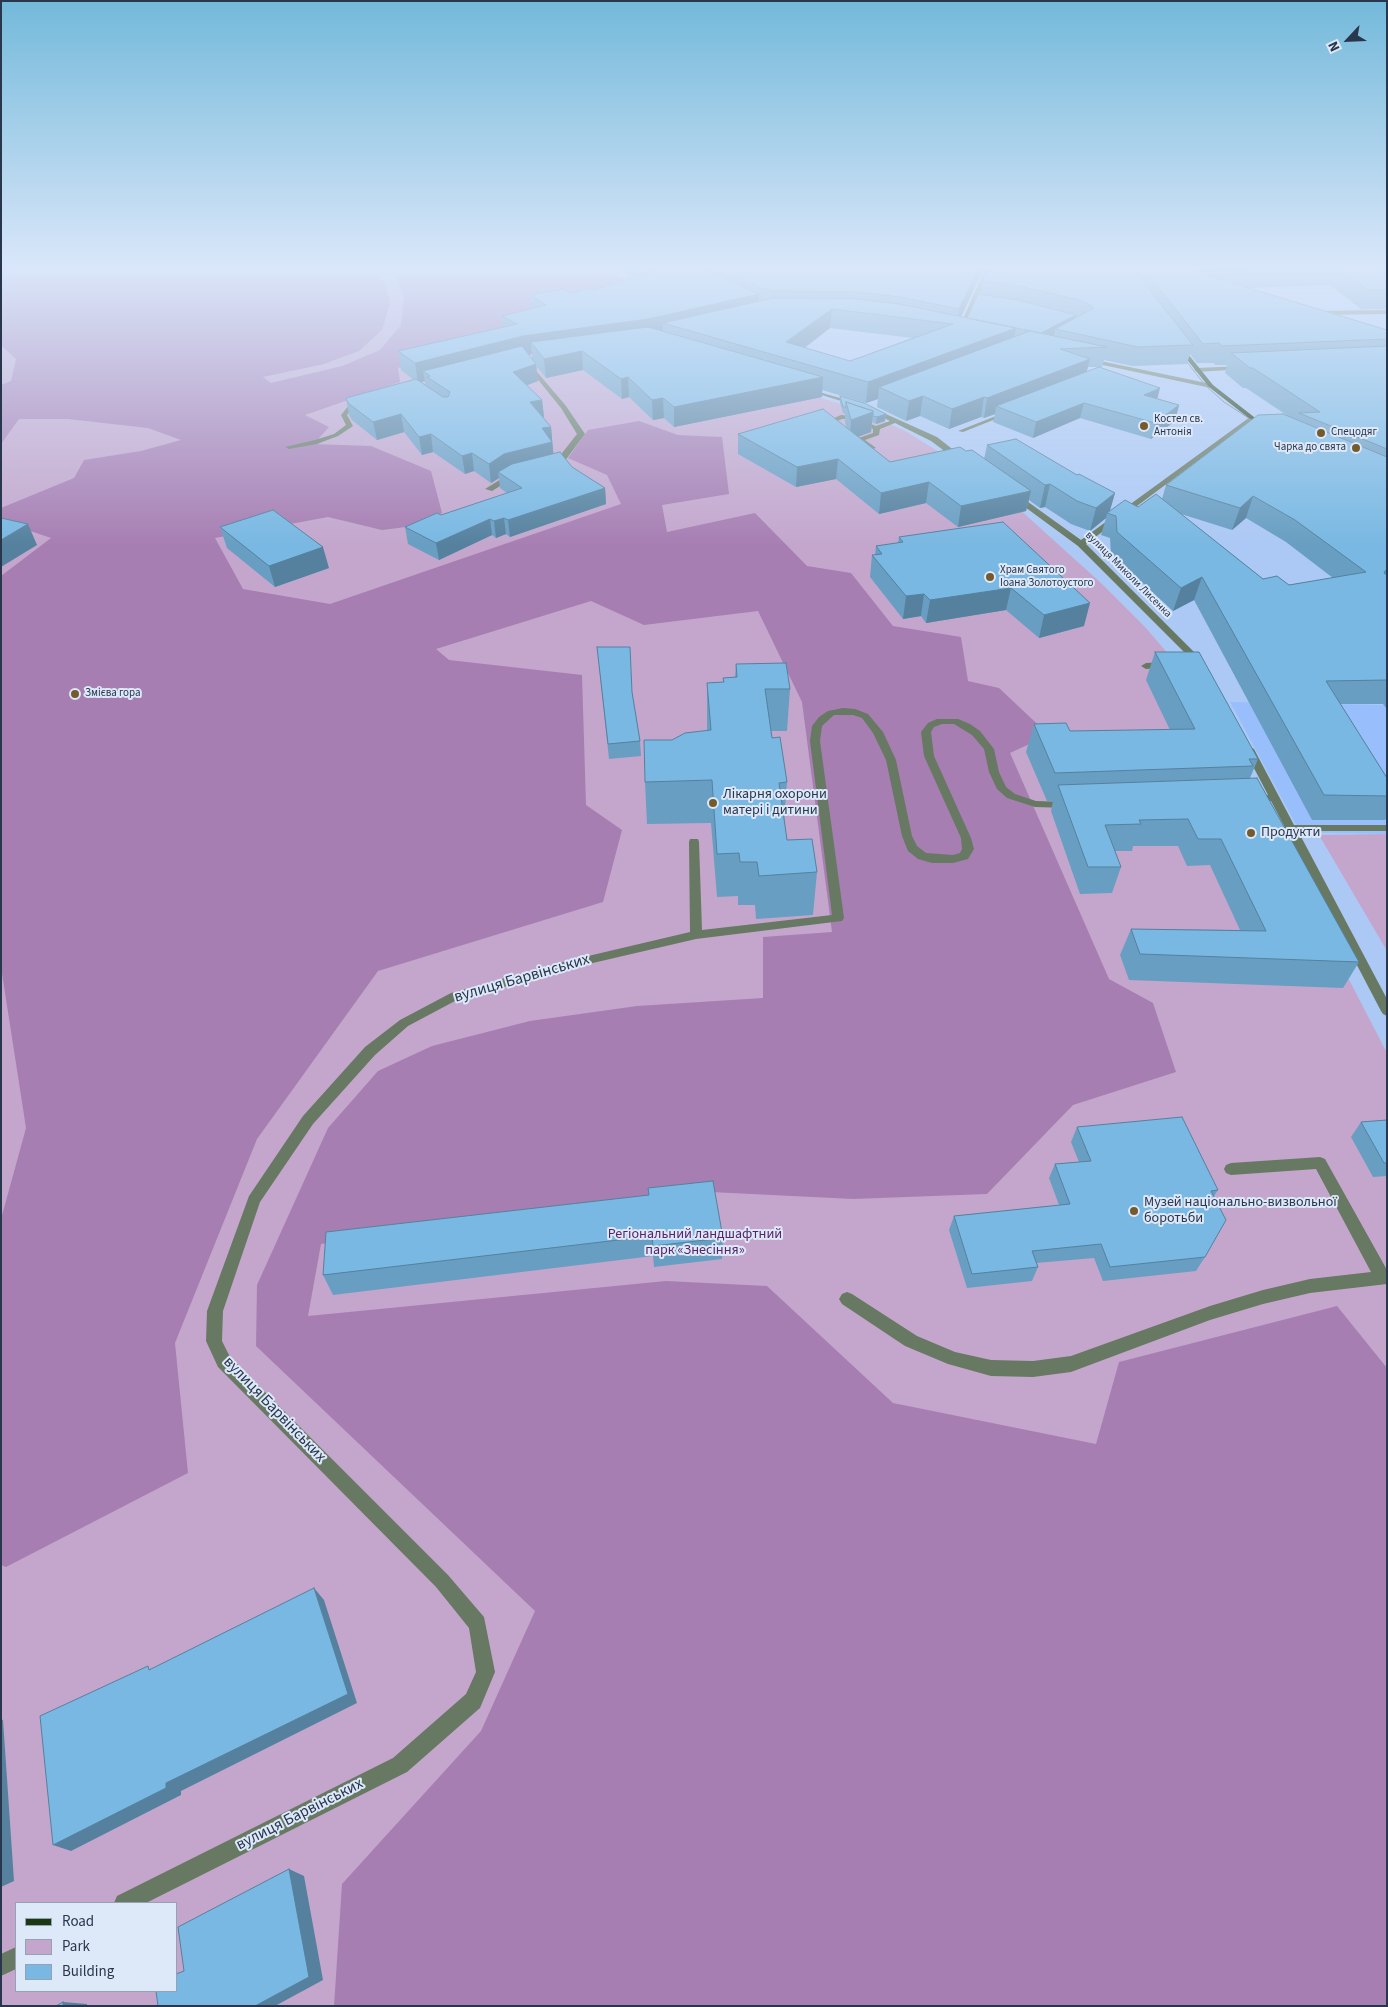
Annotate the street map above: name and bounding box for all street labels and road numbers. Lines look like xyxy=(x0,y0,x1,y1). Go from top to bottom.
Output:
street label: вулиця Миколи Лисенка xyxy=(1082,529,1174,621)
street label: вулиця Барвінських xyxy=(452,950,592,1008)
street label: вулиця Барвінських xyxy=(219,1353,329,1467)
street label: вулиця Барвінських xyxy=(233,1775,367,1855)

